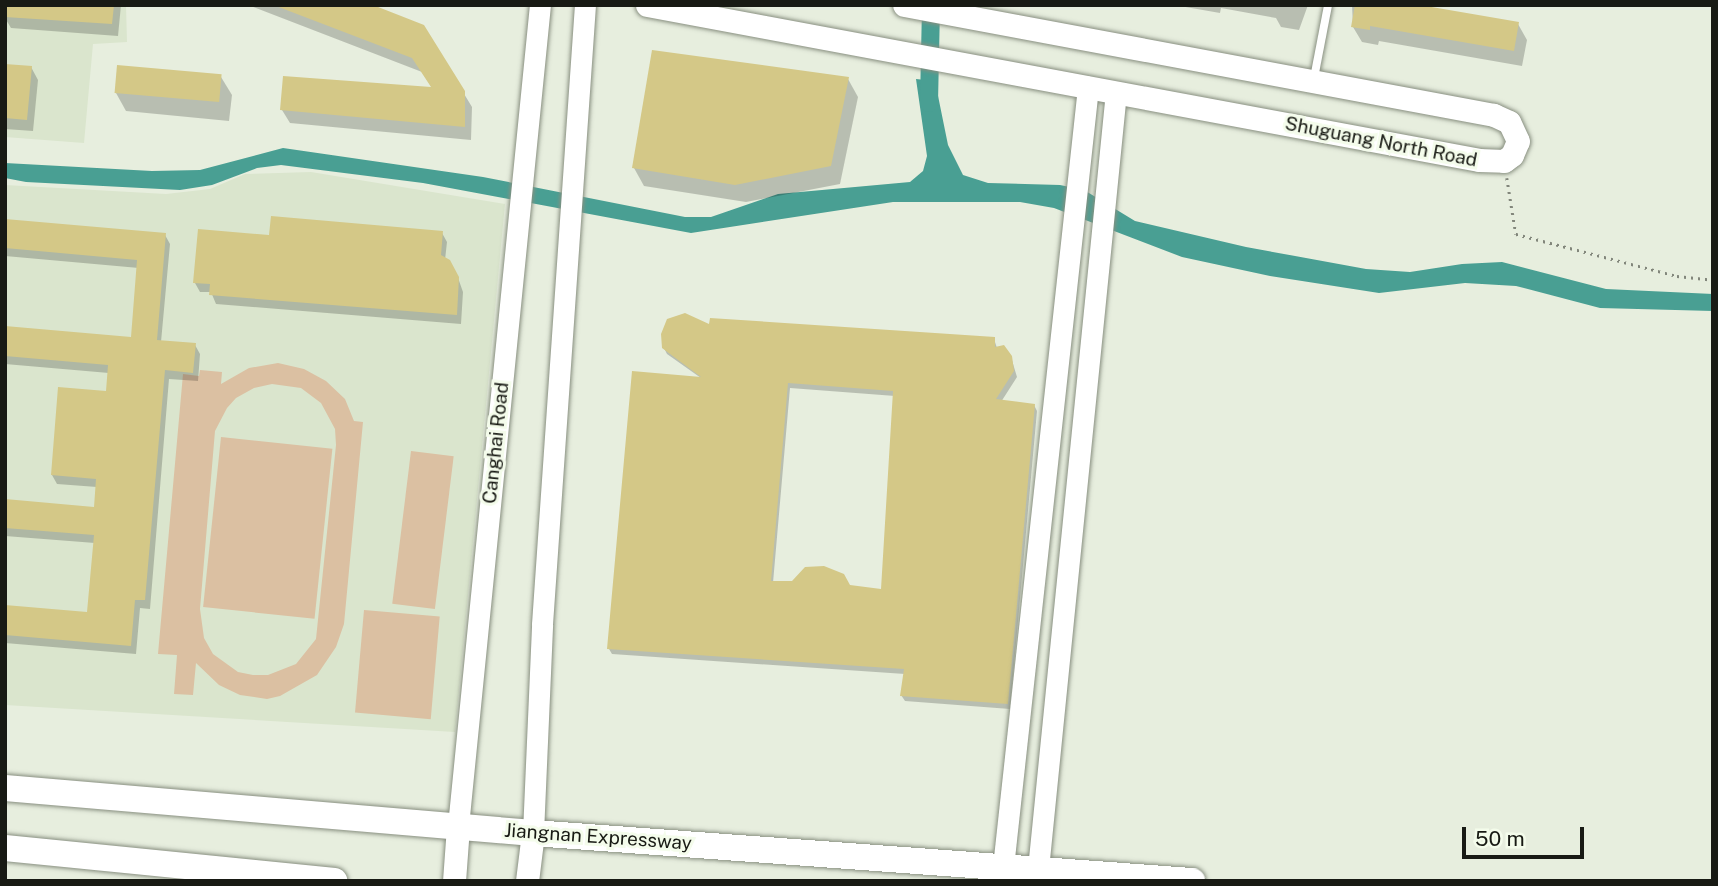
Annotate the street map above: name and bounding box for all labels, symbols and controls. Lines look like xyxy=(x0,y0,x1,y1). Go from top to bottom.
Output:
street label: Shuguang North Road xyxy=(1283,112,1479,172)
street label: Canghai Road xyxy=(478,381,514,505)
scale bar xyxy=(1466,812,1588,856)
street label: Jiangnan Expressway xyxy=(503,819,693,855)
text: 50 m xyxy=(1475,826,1525,851)

